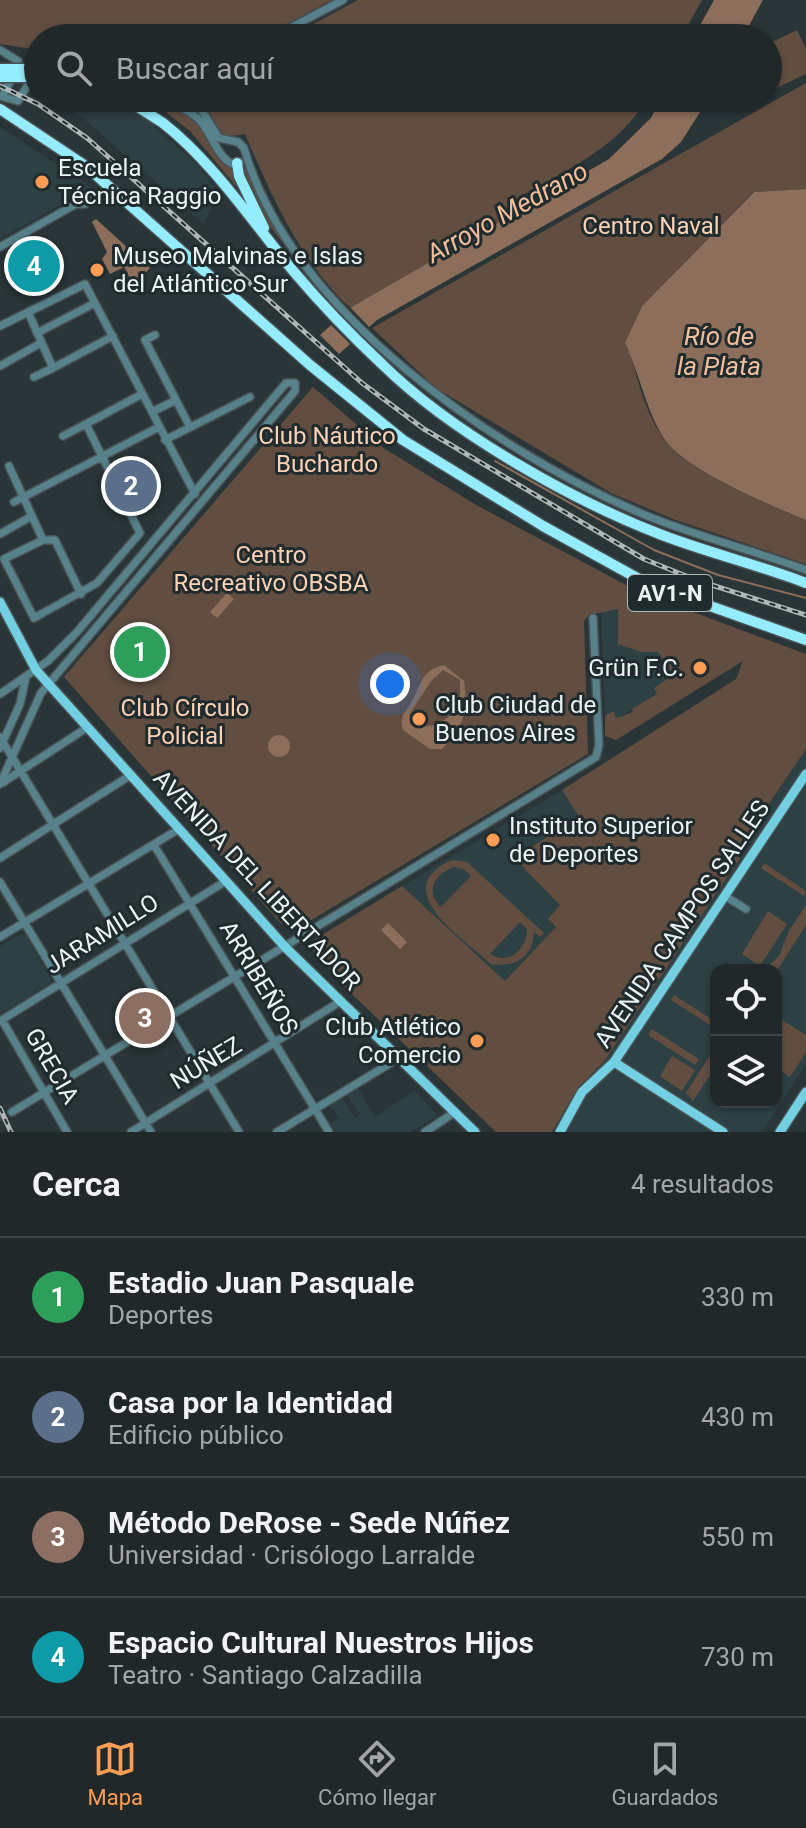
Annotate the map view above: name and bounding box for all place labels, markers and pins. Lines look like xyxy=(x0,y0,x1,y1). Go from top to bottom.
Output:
place label: Escuela Técnica Raggio xyxy=(58,154,221,210)
marker: Escuela Técnica Raggio xyxy=(33,173,51,191)
pin: 4 xyxy=(8,236,60,296)
place label: Museo Malvinas e Islas del Atlántico Sur xyxy=(113,242,363,298)
marker: Museo Malvinas e Islas del Atlántico Sur xyxy=(88,261,106,279)
pin: 2 xyxy=(105,456,157,516)
pin: 1 xyxy=(114,622,166,682)
place label: Grün F.C. xyxy=(588,654,684,682)
marker: Grün F.C. xyxy=(691,659,709,677)
place label: Club Ciudad de Buenos Aires xyxy=(435,691,596,747)
marker: Club Ciudad de Buenos Aires xyxy=(410,710,428,728)
place label: Instituto Superior de Deportes xyxy=(509,812,693,868)
marker: Instituto Superior de Deportes xyxy=(484,831,502,849)
pin: 3 xyxy=(119,988,171,1048)
place label: Club Atlético Comercio xyxy=(325,1013,461,1069)
marker: Club Atlético Comercio xyxy=(468,1032,486,1050)

